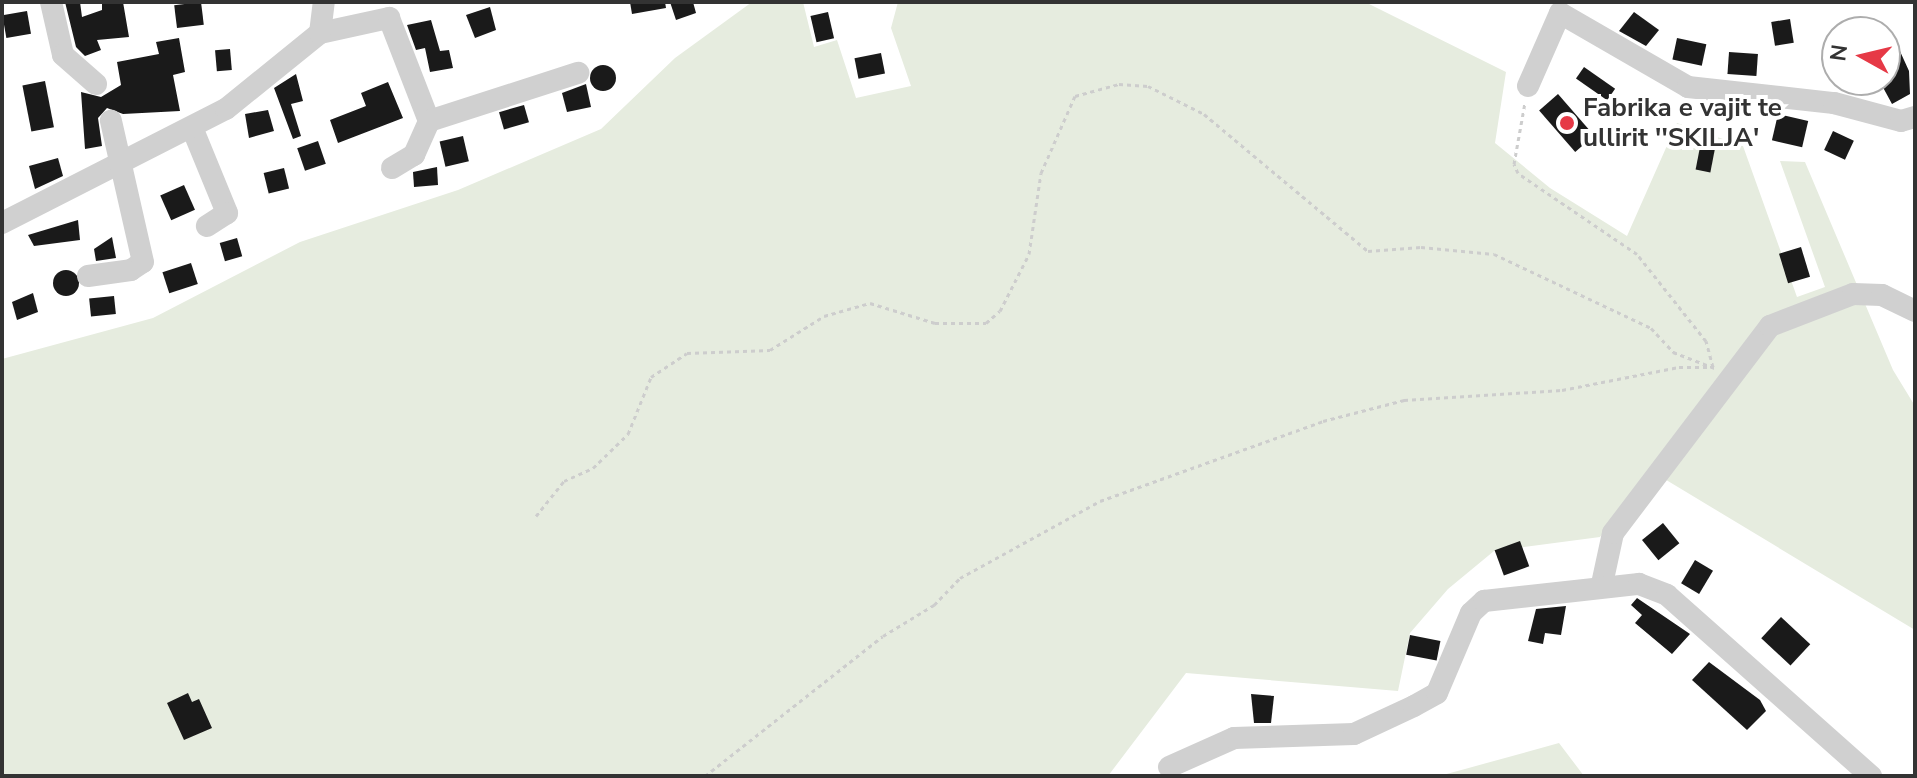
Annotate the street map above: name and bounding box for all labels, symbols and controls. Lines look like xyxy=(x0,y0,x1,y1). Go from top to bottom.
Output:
north arrow xyxy=(1821,16,1901,96)
text: N xyxy=(1823,43,1855,63)
place label: Fabrika e vajit te ullirit ''SKILJA' xyxy=(1583,92,1782,154)
marker: Fabrika e vajit te ullirit ''SKILJA' xyxy=(1558,114,1576,132)

